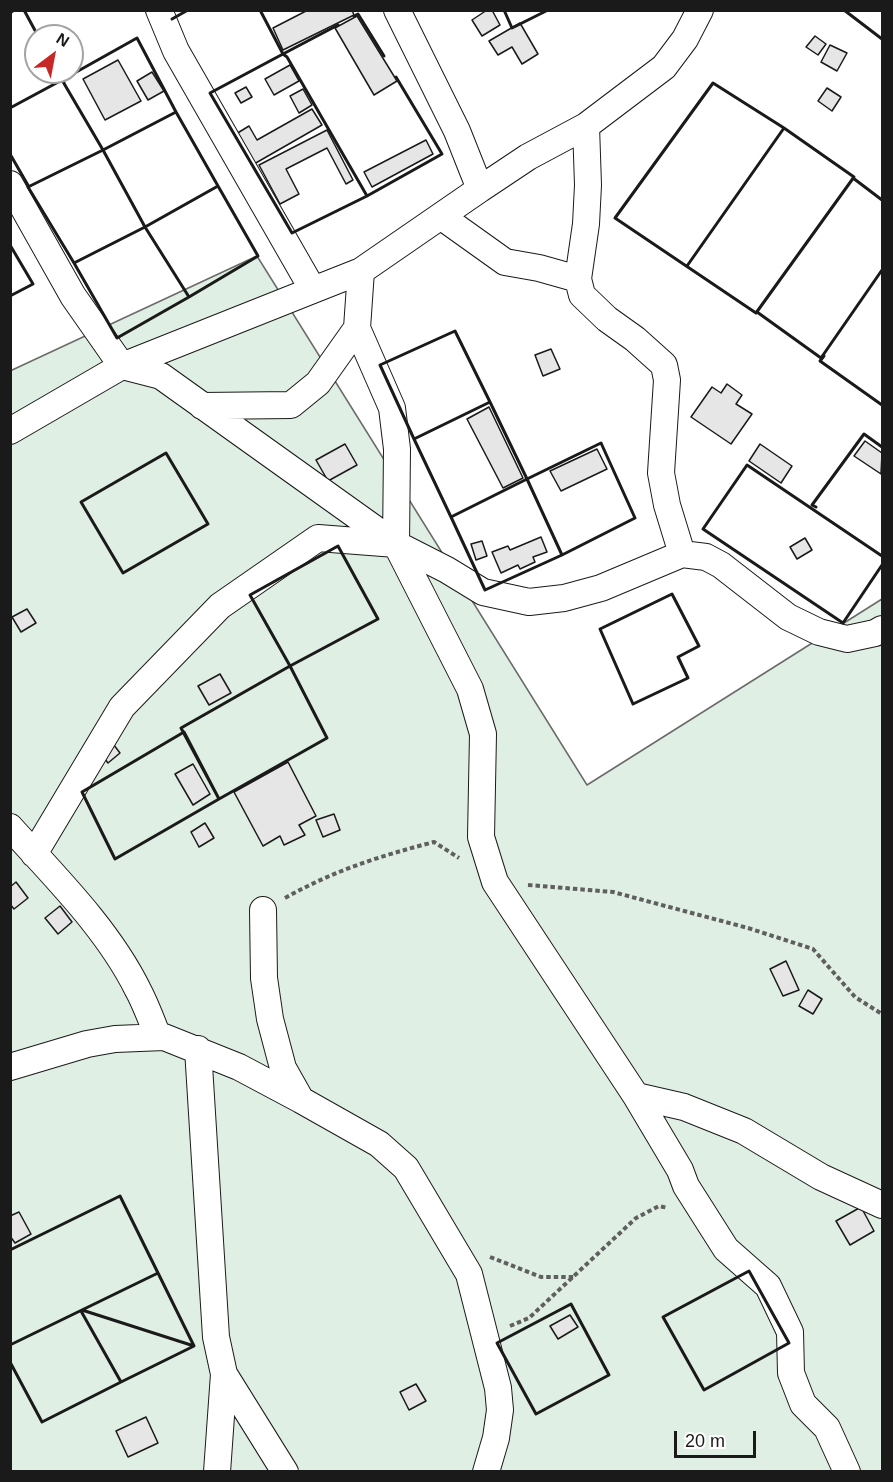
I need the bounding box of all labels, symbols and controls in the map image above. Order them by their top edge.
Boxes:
north arrow [24,24,84,84]
text: N [53,30,72,50]
scale bar [677,1419,760,1457]
text: 20 m [685,1431,725,1451]

